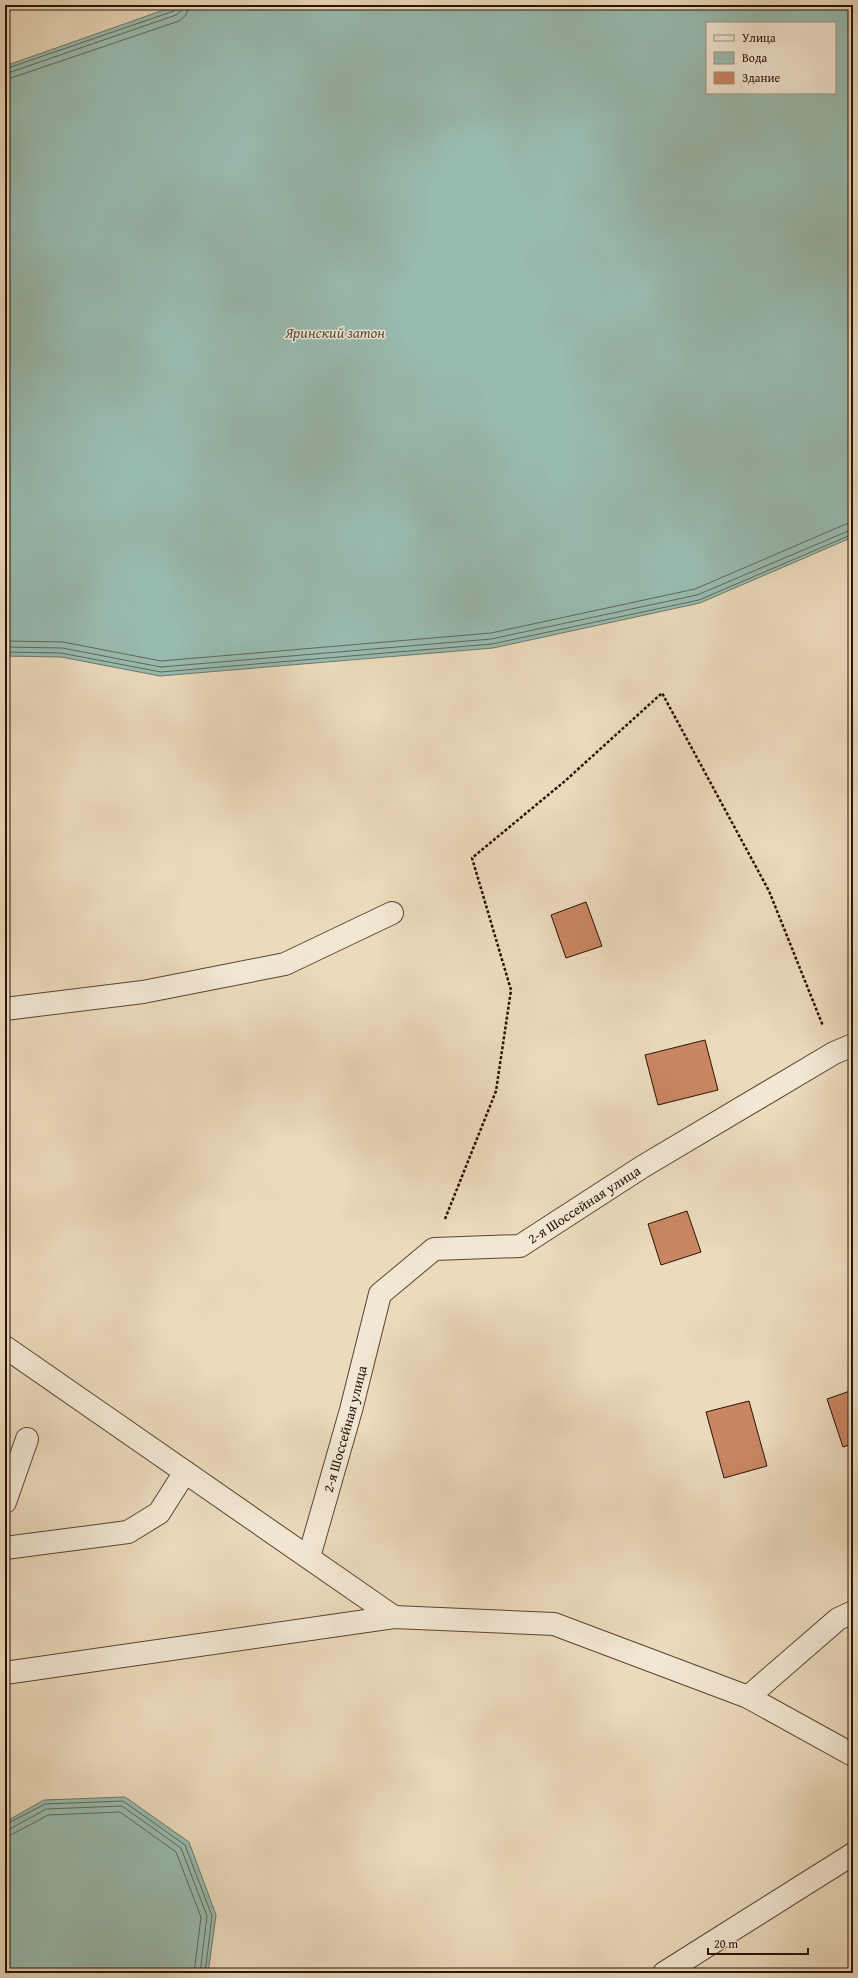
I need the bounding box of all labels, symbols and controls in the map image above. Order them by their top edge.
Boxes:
legend [706,22,836,94]
text: Улица [742,29,776,46]
text: Вода [742,49,767,66]
text: Здание [742,69,781,86]
water label: Яринский затон [284,322,385,343]
street label: 2-я Шоссейная улица [524,1160,645,1249]
street label: 2-я Шоссейная улица [318,1363,372,1495]
scale bar [708,1930,808,1956]
text: 20 m [714,1935,738,1952]

